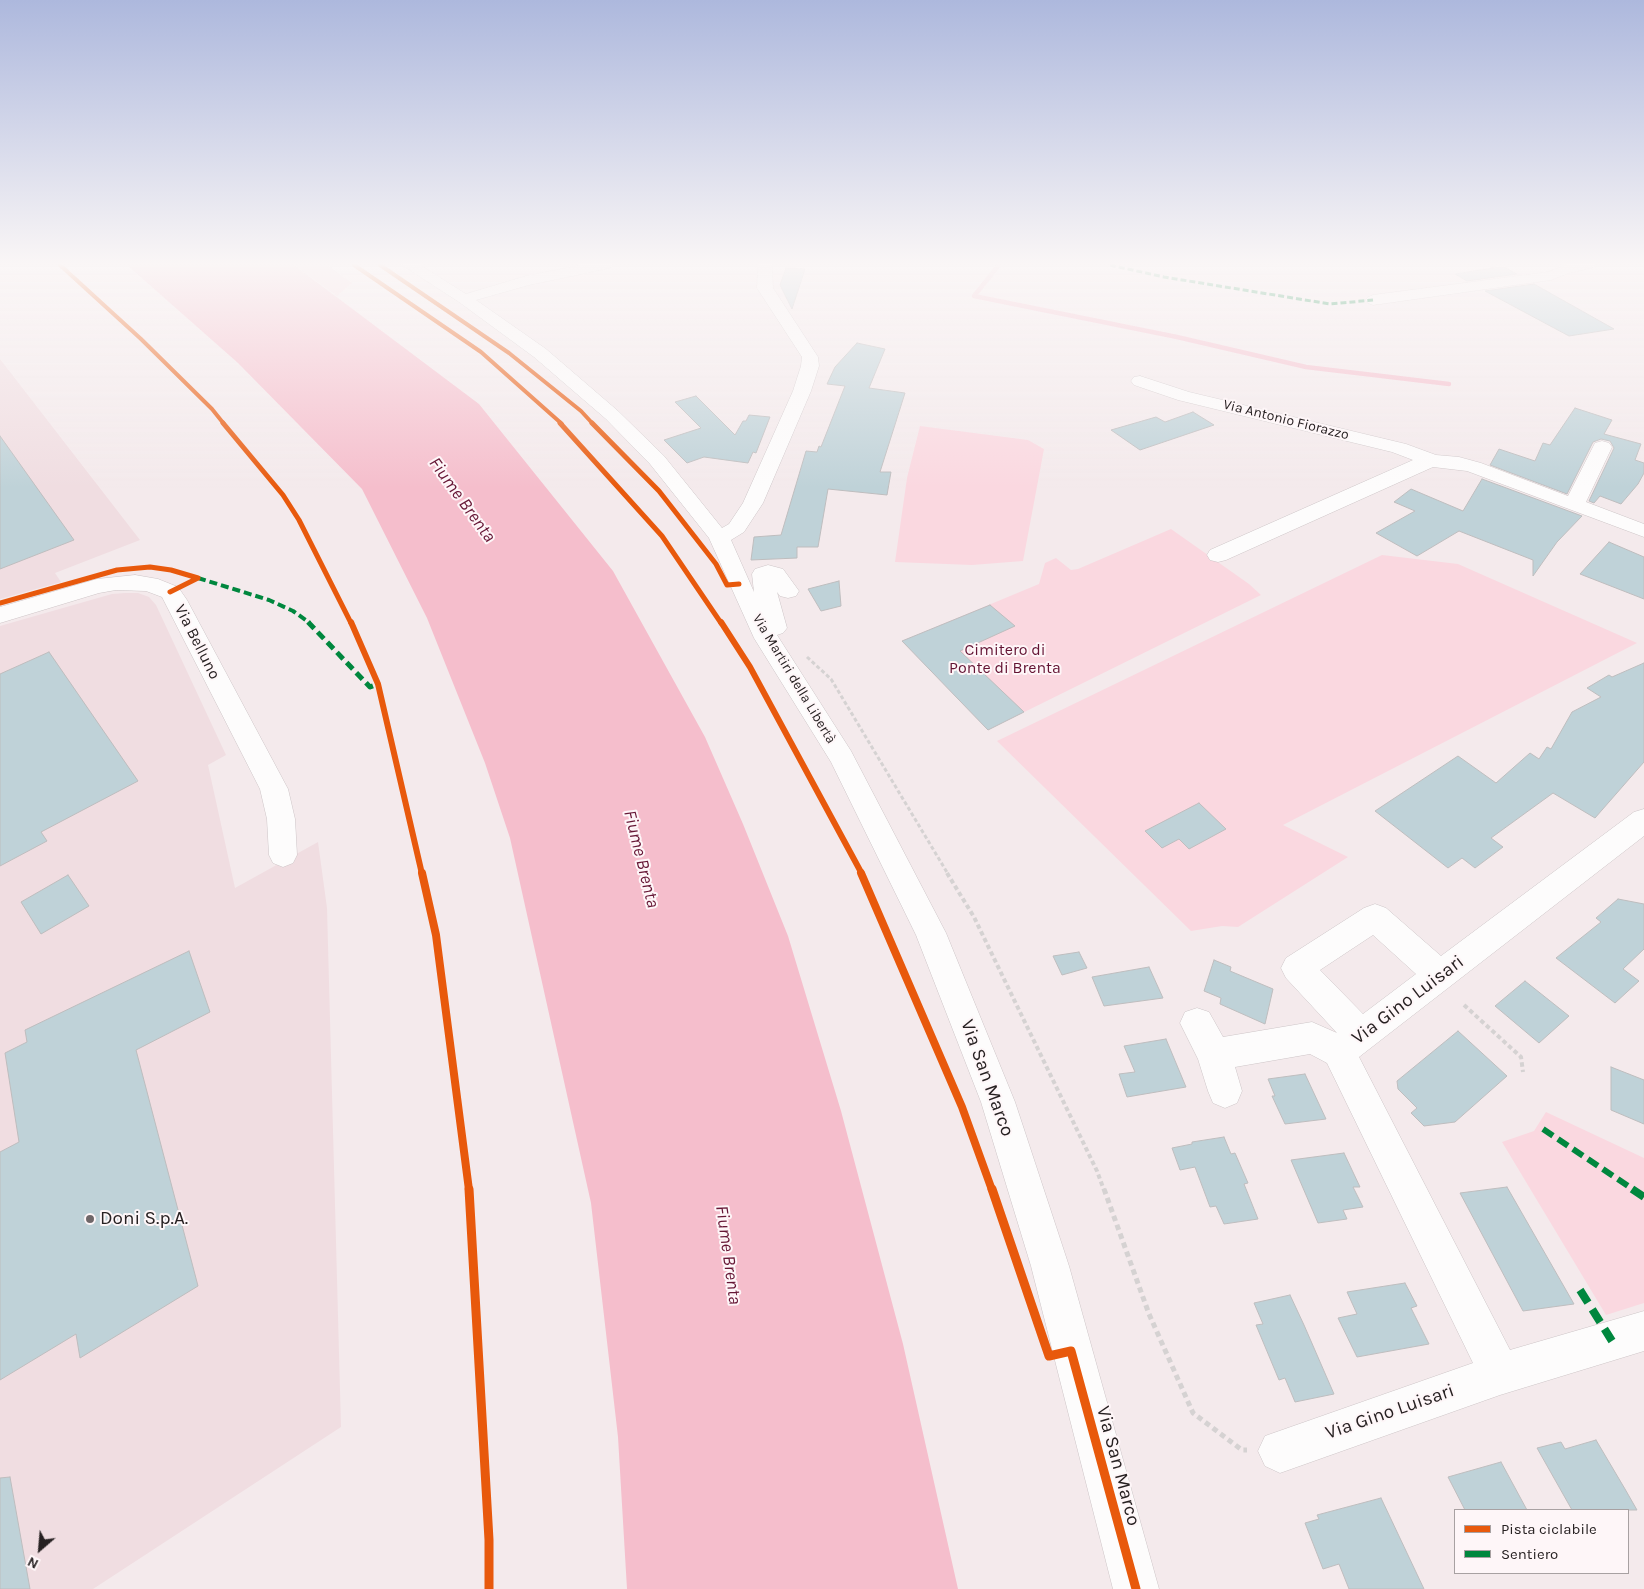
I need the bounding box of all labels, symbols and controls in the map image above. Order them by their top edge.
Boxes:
street label: Via Antonio Fiorazzo [1221,396,1351,444]
water label: Fiume Brenta [424,453,500,547]
street label: Via Belluno [170,601,224,683]
street label: Via Martiri della Libertà [749,611,839,747]
park label: Cimitero di Ponte di Brenta [949,640,1061,678]
water label: Fiume Brenta [618,808,664,910]
street label: Via Gino Luisari [1347,950,1469,1050]
street label: Via San Marco [955,1016,1019,1140]
water label: Fiume Brenta [710,1204,746,1306]
place label: Doni S.p.A. [100,1208,188,1230]
marker: Doni S.p.A. [84,1213,96,1225]
street label: Via Gino Luisari [1323,1379,1457,1445]
street label: Via San Marco [1091,1404,1145,1528]
legend [1454,1509,1629,1574]
text: Pista ciclabile [1501,1520,1597,1538]
north arrow [15,1524,65,1574]
text: Sentiero [1501,1545,1558,1563]
text: N [25,1553,41,1573]

